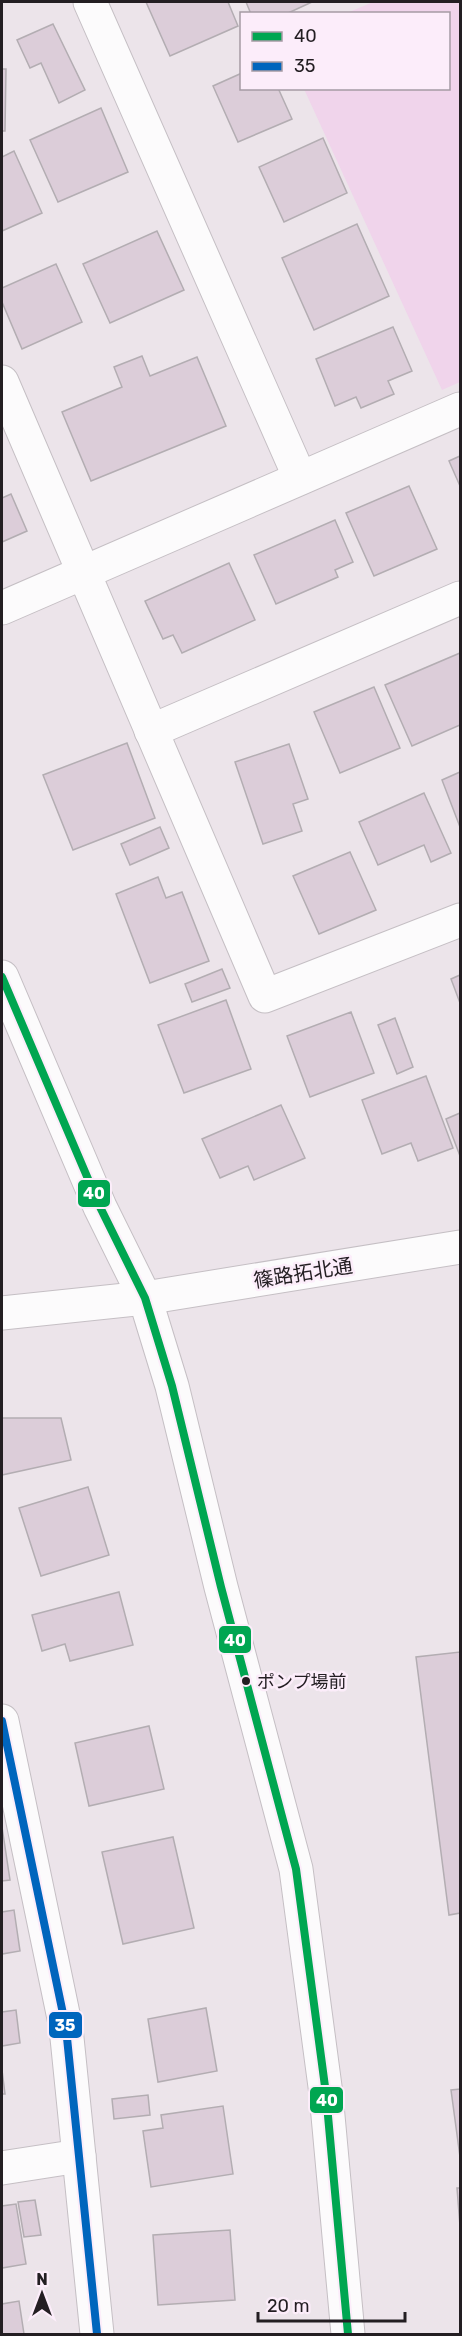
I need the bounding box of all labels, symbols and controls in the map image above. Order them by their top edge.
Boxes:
legend [240,12,450,90]
text: 40 [294,25,317,47]
text: 35 [294,55,316,77]
line badge: 40 [77,1179,111,1208]
text: 40 [83,1184,105,1203]
street label: 篠路拓北通 [252,1253,354,1293]
line badge: 40 [218,1625,252,1654]
text: 40 [224,1631,246,1650]
place label: ポンプ場前 [257,1671,346,1693]
marker: ポンプ場前 [240,1675,252,1687]
line badge: 35 [48,2011,83,2039]
text: 35 [55,2016,75,2035]
line badge: 40 [309,2086,344,2114]
text: 40 [316,2091,338,2110]
north arrow [12,2264,72,2324]
text: N [36,2270,48,2289]
scale bar [258,2285,405,2323]
text: 20 m [267,2295,309,2317]

